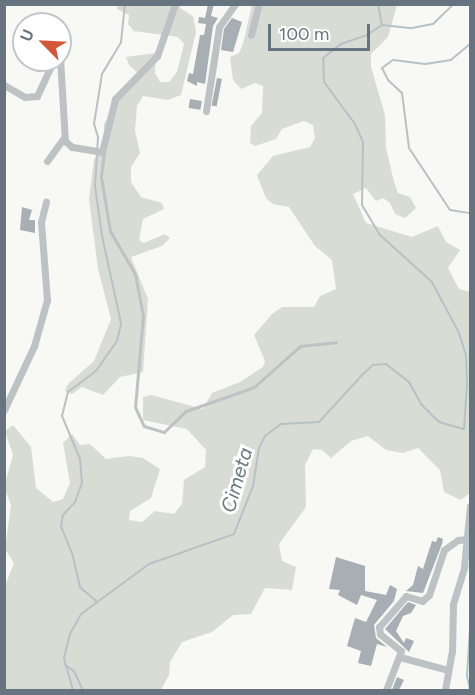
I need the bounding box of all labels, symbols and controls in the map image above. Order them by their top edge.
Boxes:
north arrow [12,12,72,72]
scale bar [271,12,373,50]
text: 100 m [279,23,329,45]
text: U [16,26,38,44]
water label: Cimeta [216,445,258,515]

